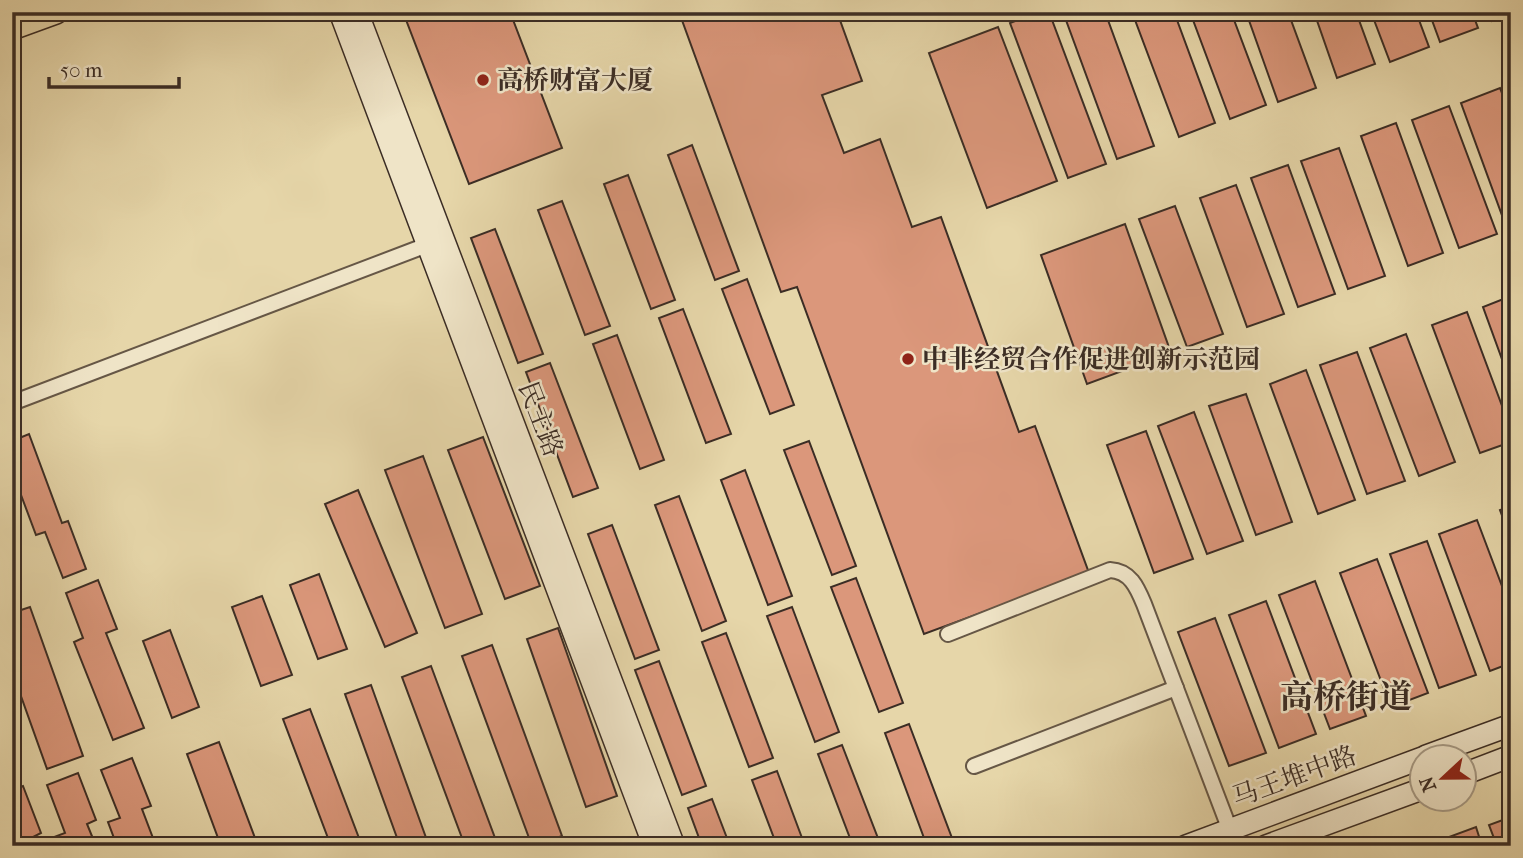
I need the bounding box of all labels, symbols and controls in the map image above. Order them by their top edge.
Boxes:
scale bar [49,46,178,90]
text: 50 m [60,58,103,82]
place label: 高桥财富大厦 [497,65,653,96]
marker: 高桥财富大厦 [475,72,491,88]
place label: 中非经贸合作促进创新示范园 [922,344,1260,375]
marker: 中非经贸合作促进创新示范园 [900,351,916,367]
street label: 民主路 [512,377,569,461]
district label: 高桥街道 [1280,678,1412,717]
street label: 马王堆中路 [1228,740,1361,813]
north arrow [1408,742,1478,812]
text: N [1415,773,1441,795]

